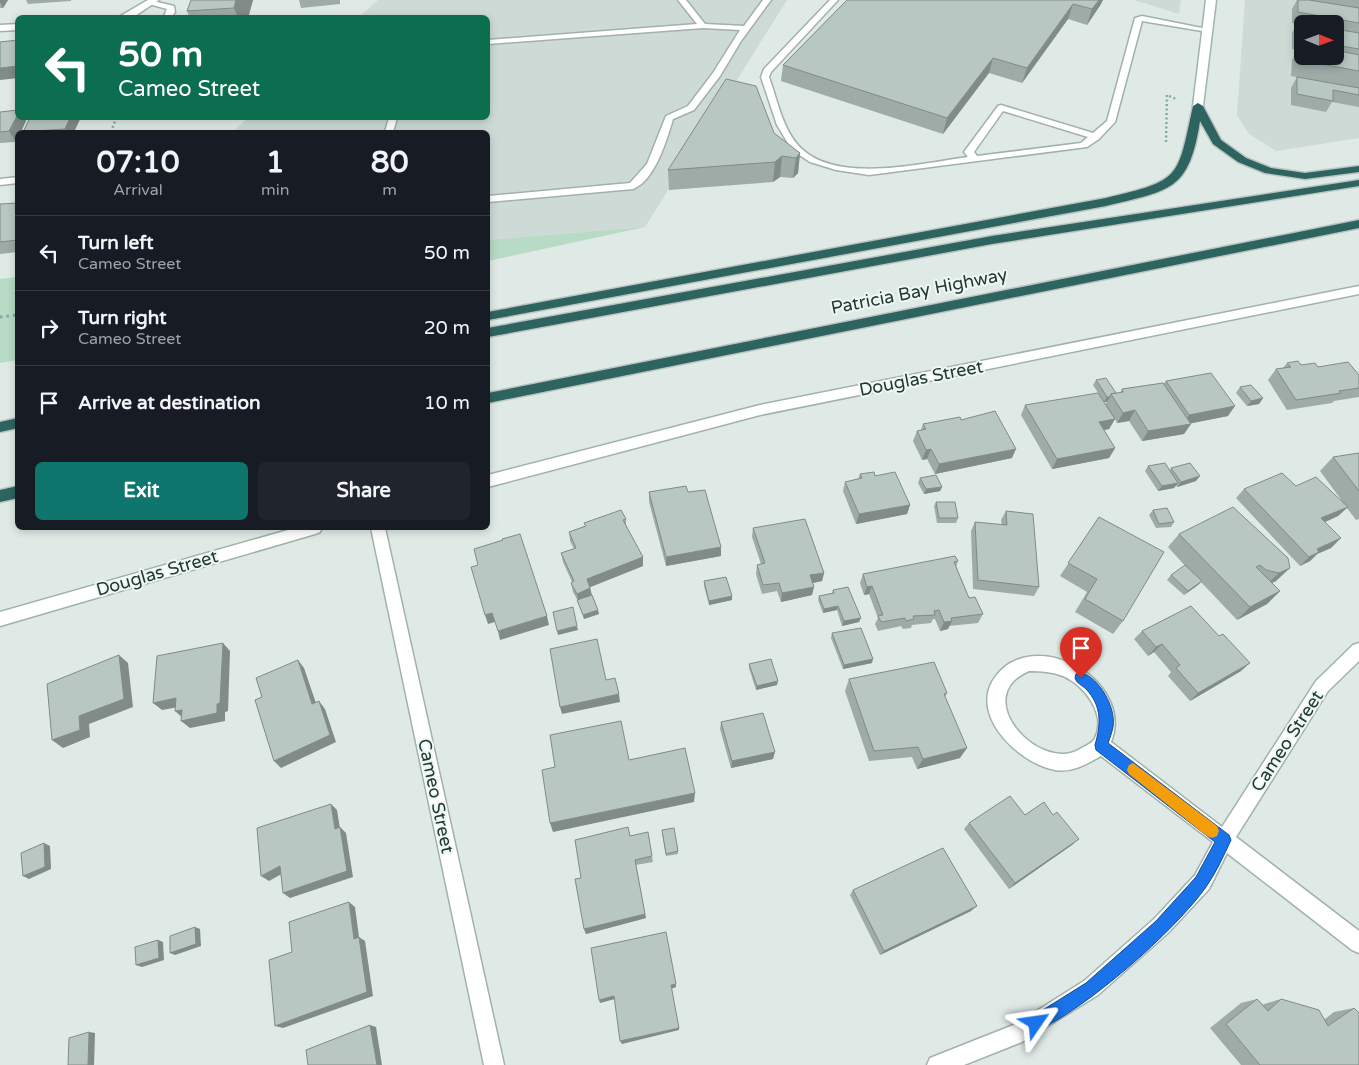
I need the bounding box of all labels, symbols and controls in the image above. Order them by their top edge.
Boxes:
north arrow [1294,15,1344,65]
map controls [1294,15,1344,65]
text: 50 m [118,34,203,76]
icon: left [35,35,100,100]
text: Cameo Street [118,76,260,102]
text: 07:10 [96,144,180,181]
text: 1 [266,144,285,181]
text: 80 [371,144,409,181]
text: Arrival [113,180,163,200]
text: min [261,180,289,200]
text: m [382,180,397,200]
text: Turn left [78,232,154,254]
icon: left [35,239,63,267]
text: 50 m [424,242,470,264]
text: Cameo Street [78,254,181,274]
street label: Patricia Bay Highway [829,263,1009,319]
text: Turn right [78,307,166,329]
icon: right [35,314,63,342]
text: 20 m [424,317,470,339]
text: Cameo Street [78,329,181,349]
street label: Douglas Street [857,355,985,401]
icon: arrive [35,389,63,417]
text: Arrive at destination [78,392,261,414]
text: 10 m [424,392,470,414]
button: Exit [35,462,248,520]
button: Share [258,462,470,520]
street label: Douglas Street [93,545,221,601]
pin [1060,627,1102,678]
icon: arrive [1067,634,1095,662]
street label: Cameo Street [1246,686,1328,796]
street label: Cameo Street [413,737,459,855]
position arrow [1009,996,1061,1048]

